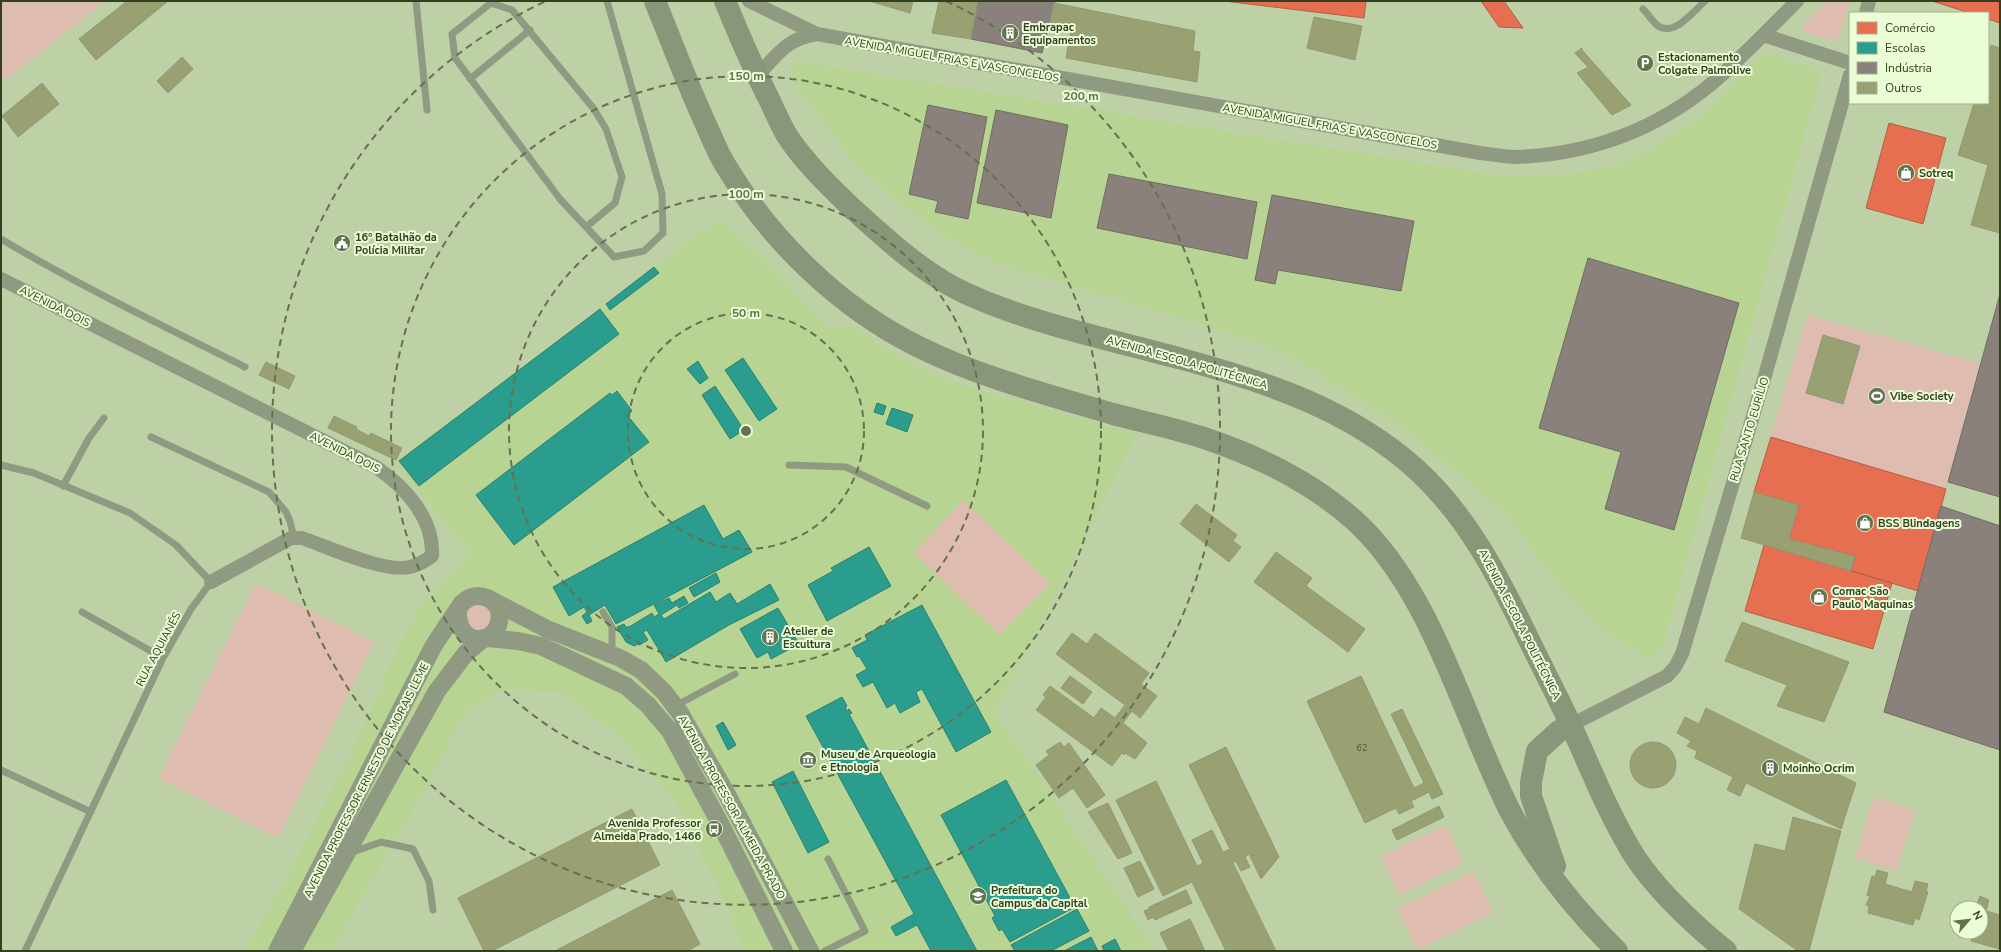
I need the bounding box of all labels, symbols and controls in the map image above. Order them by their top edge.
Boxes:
legend [1849,12,1989,104]
place label: Embrapac Equipamentos [1023,20,1096,48]
text: Comércio [1885,20,1936,36]
building icon: Embrapac Equipamentos [1000,23,1020,43]
street label: AVENIDA MIGUEL FRIAS E VASCONCELOS [843,33,1061,86]
text: Escolas [1885,40,1926,56]
place label: Estacionamento Colgate Palmolive [1658,50,1751,78]
parking icon: Estacionamento Colgate Palmolive [1635,53,1655,73]
text: Indústria [1885,60,1932,76]
text: 150 m [728,68,764,84]
text: Outros [1885,80,1922,96]
text: 200 m [1063,88,1099,104]
street label: AVENIDA MIGUEL FRIAS E VASCONCELOS [1221,100,1439,153]
shop icon: Sotreq [1896,163,1916,183]
place label: Sotreq [1919,166,1953,181]
text: 100 m [728,186,764,202]
place label: 16º Batalhão da Polícia Militar [355,230,437,258]
public building icon: 16º Batalhão da Polícia Militar [332,233,352,253]
street label: AVENIDA DOIS [17,282,93,331]
text: 50 m [732,305,760,321]
street label: AVENIDA ESCOLA POLITÉCNICA [1104,331,1270,393]
street label: RUA SANTO EURÍLIO [1726,375,1772,483]
sports icon: Vibe Society [1867,386,1887,406]
place label: Vibe Society [1889,389,1954,404]
centre of rings [739,424,753,438]
street label: AVENIDA DOIS [307,428,383,477]
shop icon: BSS Blindagens [1855,513,1875,533]
place label: BSS Blindagens [1878,516,1960,531]
street label: AVENIDA ESCOLA POLITÉCNICA [1475,546,1565,702]
place label: Comac São Paulo Maquinas [1832,584,1913,612]
shop icon: Comac São Paulo Maquinas [1809,587,1829,607]
street label: RUA AQUIANÉS [132,609,185,689]
place label: Atelier de Escultura [783,624,833,652]
building icon: Atelier de Escultura [760,627,780,647]
street label: AVENIDA PROFESSOR ERNESTO DE MORAIS LEME [300,660,433,900]
street label: AVENIDA PROFESSOR ALMEIDA PRADO [674,712,789,902]
house number: 62 [1357,742,1367,754]
place label: Museu de Arqueologia e Etnologia [821,747,936,775]
museum icon: Museu de Arqueologia e Etnologia [798,750,818,770]
building icon: Moinho Ocrim [1760,758,1780,778]
place label: Moinho Ocrim [1783,761,1854,776]
place label: Avenida Professor Almeida Prado, 1466 [593,816,702,844]
bus stop icon: Avenida Professor Almeida Prado, 1466 [704,819,724,839]
place label: Prefeitura do Campus da Capital [991,883,1088,911]
school or university icon: Prefeitura do Campus da Capital [968,886,988,906]
north arrow [1949,900,1989,940]
text: N [1969,908,1986,923]

